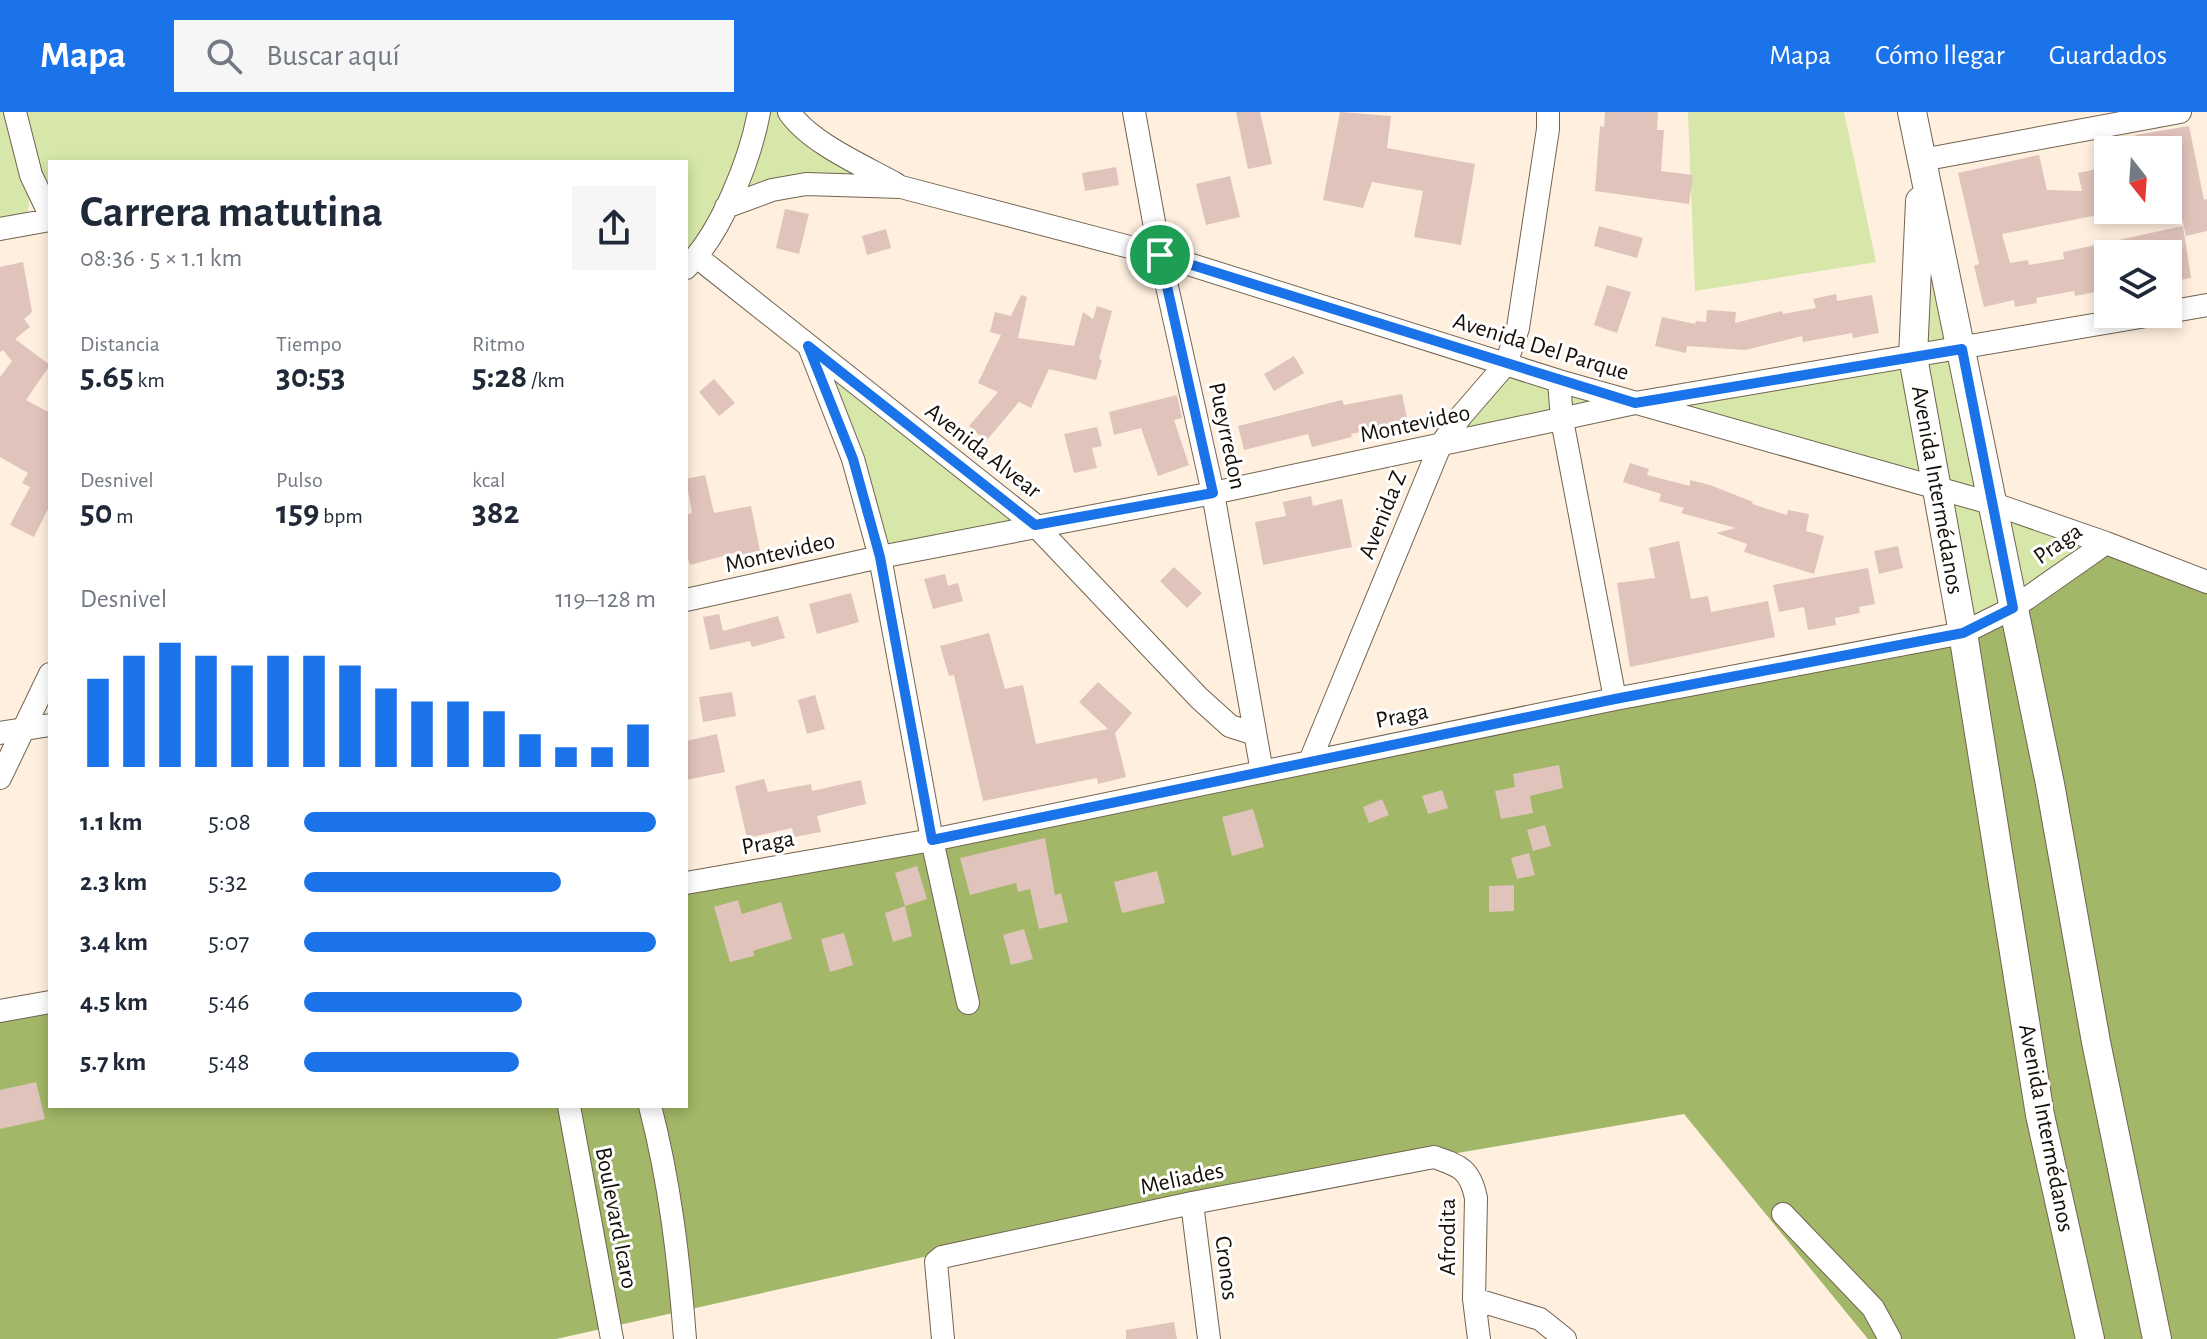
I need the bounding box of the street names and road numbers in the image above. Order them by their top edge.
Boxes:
street label: Avenida Del Parque [1450,309,1632,385]
street label: Pueyrredon [1204,380,1250,492]
street label: Avenida Intermédanos [1907,384,1967,596]
street label: Avenida Alvear [921,399,1045,503]
street label: Montevideo [1358,401,1472,447]
street label: Avenida Z [1355,468,1411,562]
street label: Praga [2029,519,2087,569]
street label: Montevideo [723,529,837,577]
street label: Praga [1374,699,1430,733]
street label: Praga [740,827,796,859]
street label: Avenida Intermédanos [2014,1022,2078,1234]
street label: Boulevard Icaro [591,1145,641,1291]
street label: Meliades [1138,1158,1226,1200]
street label: Afrodita [1436,1198,1460,1276]
street label: Cronos [1210,1235,1242,1301]

